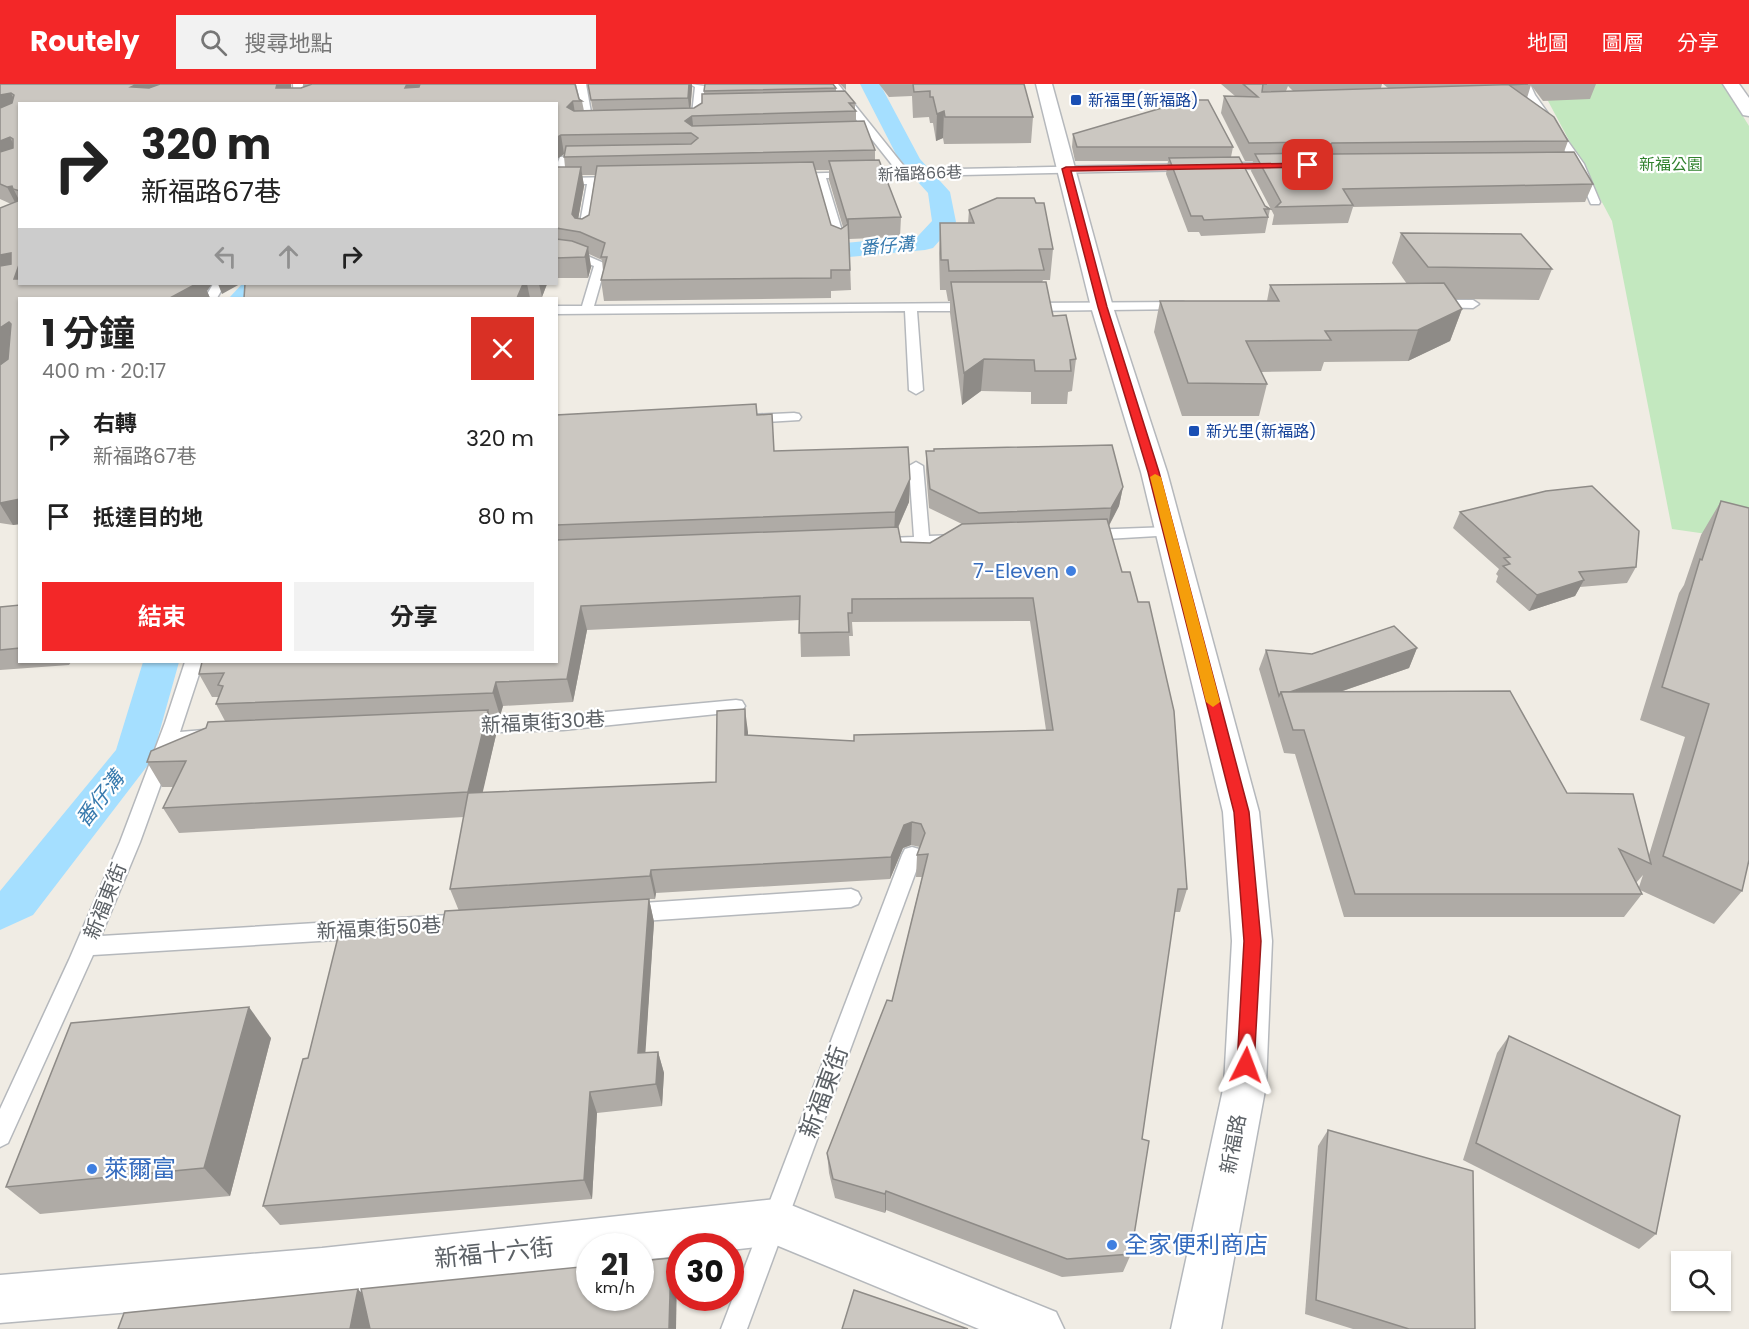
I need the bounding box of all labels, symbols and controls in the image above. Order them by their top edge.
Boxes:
search box [176,15,596,69]
text: Routely [30,22,140,61]
icon: search [197,26,230,59]
text: 搜尋地點 [245,28,333,59]
text: 地圖 [1527,28,1569,57]
text: 圖層 [1602,28,1644,57]
text: 分享 [1677,28,1719,57]
place label: 新福里(新福路) [1088,89,1199,112]
marker: 新福里(新福路) [1069,93,1083,107]
text: 320 m [141,115,271,174]
icon: right [42,126,120,204]
pin [1282,139,1333,190]
icon: arrive [1291,148,1324,181]
park label: 新福公園 [1639,153,1703,176]
street label: 新福路66巷 [877,161,963,186]
text: 新福路67巷 [141,173,281,210]
water label: 番仔溝 [859,230,918,260]
icon: left [209,240,242,273]
icon: ahead [272,240,305,273]
icon: right [335,240,368,273]
text: 1 分鐘 [42,308,135,359]
button: close [471,317,534,380]
text: 400 m · 20:17 [42,357,166,385]
text: 右轉 [93,408,137,439]
place label: 新光里(新福路) [1206,420,1317,443]
icon: right [42,422,75,455]
text: 320 m [466,423,534,454]
marker: 新光里(新福路) [1187,424,1201,438]
text: 新福路67巷 [93,442,197,470]
icon: arrive [42,500,75,533]
text: 80 m [478,501,534,532]
text: 抵達目的地 [93,502,203,533]
place label: 7-Eleven [973,557,1059,585]
marker: 7-Eleven [1064,564,1078,578]
button: 結束 [42,582,282,651]
button: 分享 [294,582,534,651]
street label: 新福東街30巷 [480,705,606,739]
water label: 番仔溝 [69,763,132,832]
street label: 新福東街 [77,859,133,943]
street label: 新福東街50巷 [316,911,442,945]
position arrow [1214,1033,1278,1097]
street label: 新福東街 [792,1041,855,1143]
street label: 新福路 [1214,1112,1252,1176]
place label: 萊爾富 [104,1152,176,1185]
marker: 萊爾富 [85,1162,99,1176]
place label: 全家便利商店 [1124,1228,1268,1261]
street label: 新福十六街 [433,1230,555,1275]
speed limit sign: 30 [666,1233,744,1311]
marker: 全家便利商店 [1105,1238,1119,1252]
text: 21 [601,1243,629,1286]
map controls [1671,1251,1731,1311]
button: search [1671,1251,1731,1311]
text: km/h [595,1277,635,1298]

